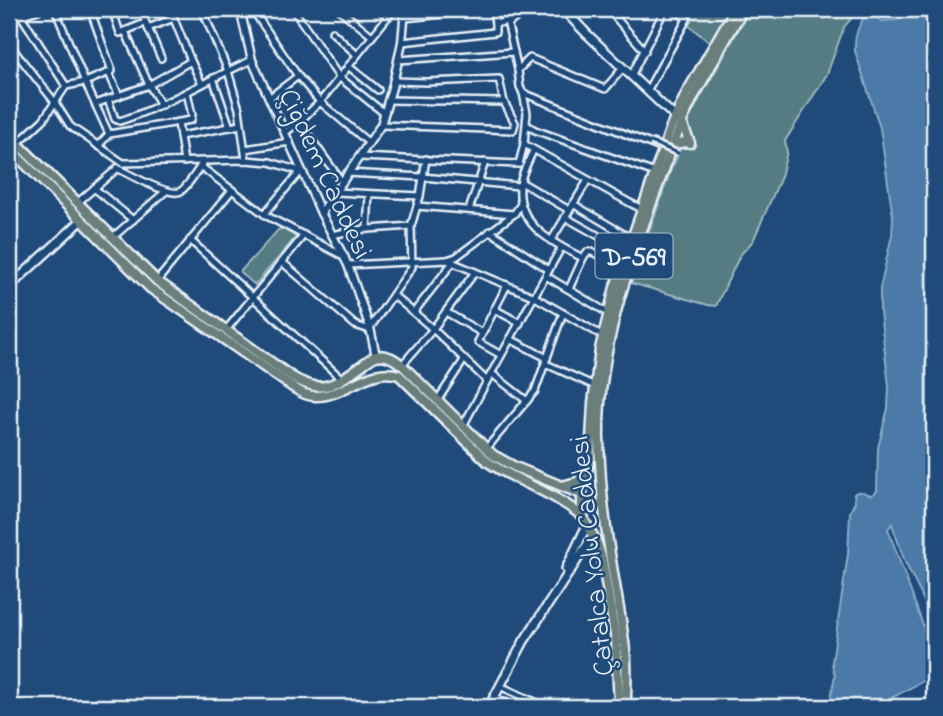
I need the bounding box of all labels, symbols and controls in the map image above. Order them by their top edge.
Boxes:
street label: Çiğdem Caddesi [266,83,381,266]
road number: D-569 [596,233,672,278]
street label: Çatalca Yolu Caddesi [560,433,626,678]

